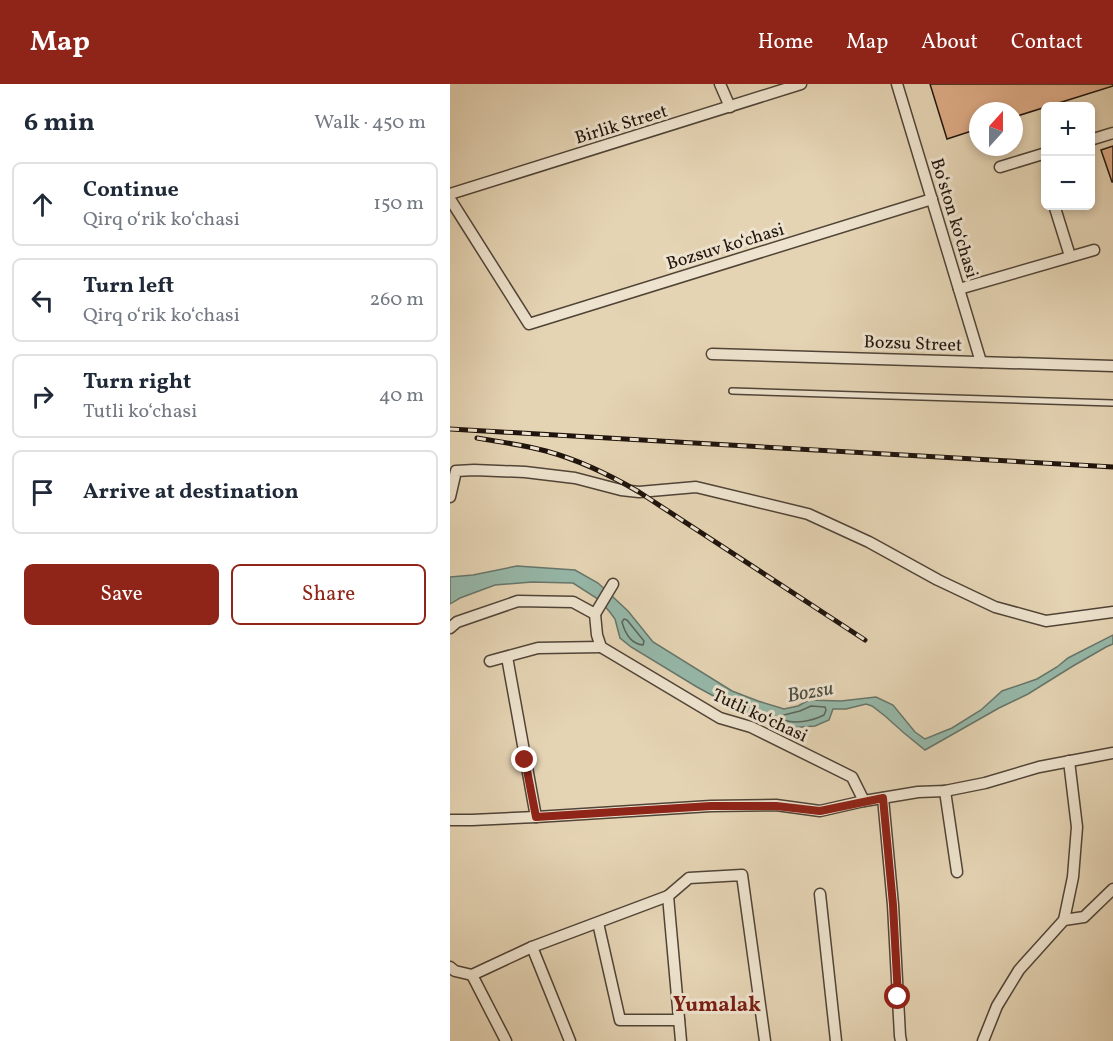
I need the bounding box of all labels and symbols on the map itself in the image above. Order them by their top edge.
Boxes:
street label: Birlik Street [572,100,671,151]
north arrow [969,102,1023,156]
street label: Bo‘ston ko‘chasi [923,155,984,282]
street label: Bozsuv ko‘chasi [663,218,787,277]
street label: Bozsu Street [863,330,963,359]
water label: Bozsu [785,675,836,711]
street label: Tutli ko‘chasi [708,683,811,749]
route end [511,746,537,772]
route start [884,983,910,1009]
district label: Yumalak [673,991,761,1020]

